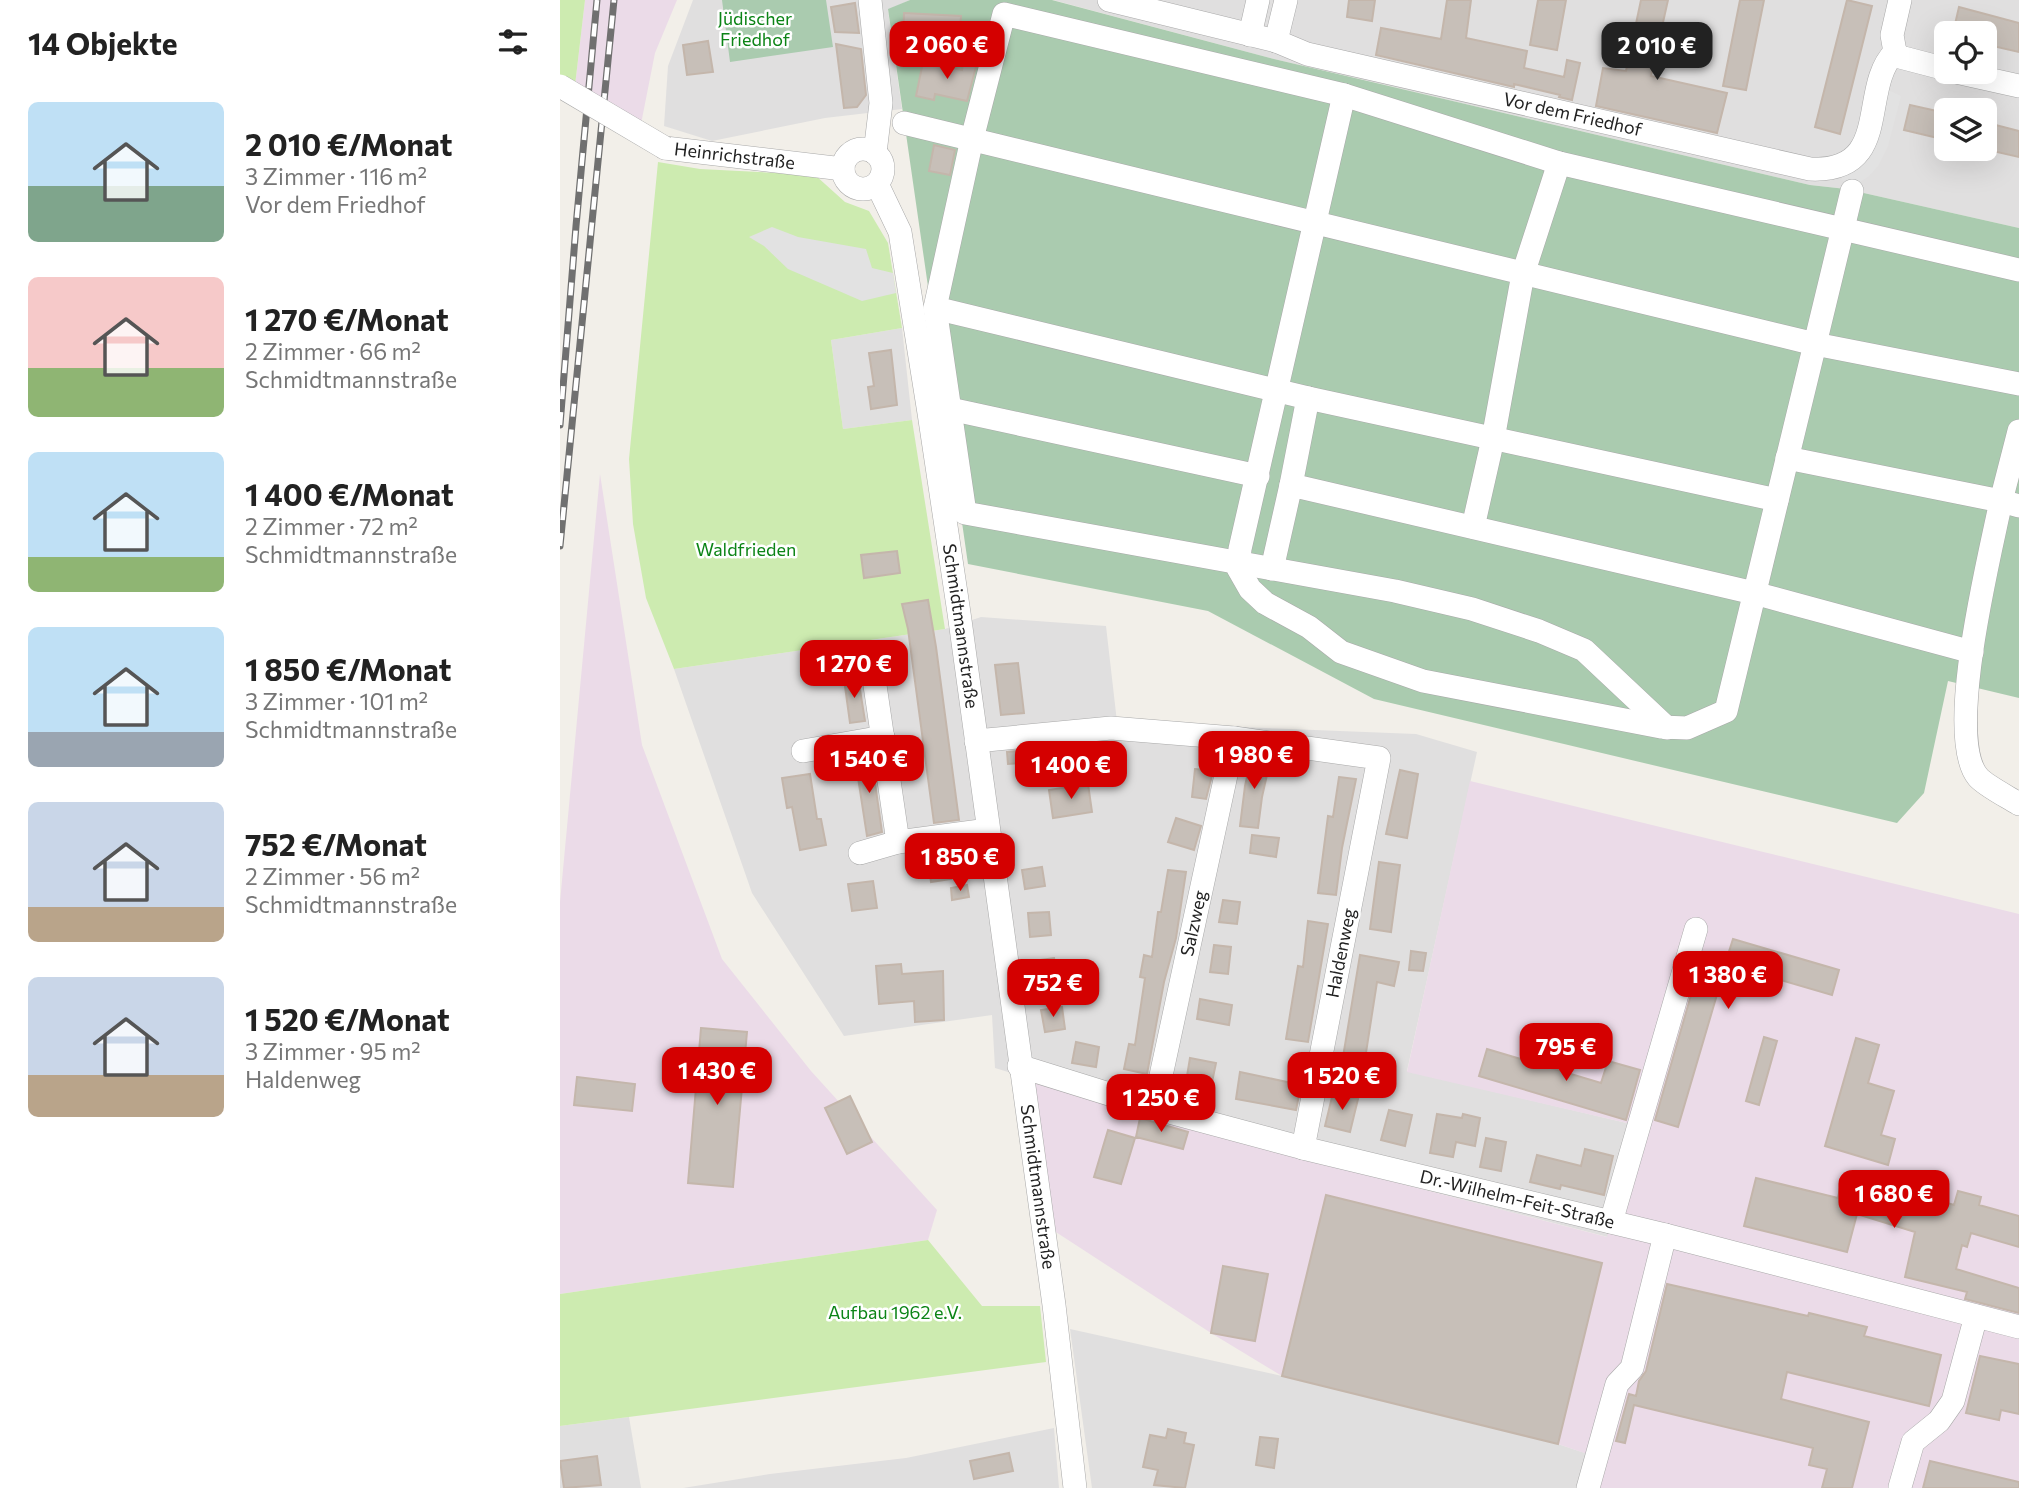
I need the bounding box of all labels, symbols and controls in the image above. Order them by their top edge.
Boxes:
park label: Jüdischer Friedhof [718,7,792,50]
map controls [1934,21,1997,161]
button: locate [1934,21,1997,84]
pin: 2 060 € [882,22,1012,81]
pin: 2 010 € [1592,22,1722,82]
icon: filters [494,23,532,61]
text: 14 Objekte [28,24,178,61]
text: 2 060 € [906,30,988,58]
text: 2 010 € [1617,31,1697,59]
street label: Vor dem Friedhof [1501,87,1645,140]
button: layers [1934,98,1997,161]
text: 2 010 €/Monat [245,125,452,162]
icon: home [84,130,168,214]
street label: Heinrichstraße [673,137,796,173]
text: 3 Zimmer · 116 m² [245,162,427,190]
text: Vor dem Friedhof [245,190,426,218]
text: 1 270 €/Monat [245,300,449,337]
icon: home [84,305,168,389]
text: 2 Zimmer · 66 m² [245,337,421,365]
text: Schmidtmannstraße [245,365,457,393]
text: 1 400 €/Monat [245,475,454,512]
icon: home [84,480,168,564]
text: 2 Zimmer · 72 m² [245,512,418,540]
park label: Waldfrieden [696,538,796,560]
text: Schmidtmannstraße [245,540,457,568]
street label: Schmidtmannstraße [939,542,984,710]
pin: 1 270 € [789,640,919,700]
text: 1 270 € [816,649,892,677]
text: 1 850 €/Monat [245,650,451,687]
icon: home [84,655,168,739]
text: 3 Zimmer · 101 m² [245,687,428,715]
text: Schmidtmannstraße [245,715,457,743]
pin: 1 980 € [1189,732,1319,791]
pin: 1 540 € [804,736,934,795]
text: 1 980 € [1214,740,1294,768]
pin: 1 400 € [1006,742,1136,801]
text: 1 540 € [830,744,908,772]
text: 1 400 € [1031,750,1111,778]
text: 752 €/Monat [245,825,427,862]
icon: home [84,830,168,914]
pin: 1 850 € [895,834,1025,893]
text: 1 850 € [921,842,999,870]
text: 2 Zimmer · 56 m² [245,862,420,890]
street label: Salzweg [1175,888,1211,958]
text: Schmidtmannstraße [245,890,457,918]
street label: Haldenweg [1321,906,1360,999]
pin: 1 380 € [1663,951,1793,1011]
pin: 752 € [1004,960,1102,1019]
text: 1 380 € [1689,960,1767,988]
text: 752 € [1023,968,1083,996]
text: 1 520 €/Monat [245,1000,450,1037]
icon: home [84,1005,168,1089]
pin: 795 € [1517,1024,1615,1083]
text: 795 € [1536,1032,1596,1060]
text: 3 Zimmer · 95 m² [245,1037,420,1065]
pin: 1 430 € [652,1048,782,1107]
pin: 1 520 € [1277,1052,1407,1112]
text: 1 430 € [678,1056,756,1084]
text: 1 520 € [1303,1061,1381,1089]
text: Haldenweg [245,1065,361,1093]
pin: 1 250 € [1096,1074,1226,1134]
text: 1 250 € [1122,1083,1200,1111]
street label: Schmidtmannstraße [1017,1103,1061,1271]
street label: Dr.-Wilhelm-Feit-Straße [1418,1165,1617,1233]
pin: 1 680 € [1829,1170,1959,1230]
text: 1 680 € [1854,1179,1934,1207]
park label: Aufbau 1962 e.V. [828,1301,962,1323]

